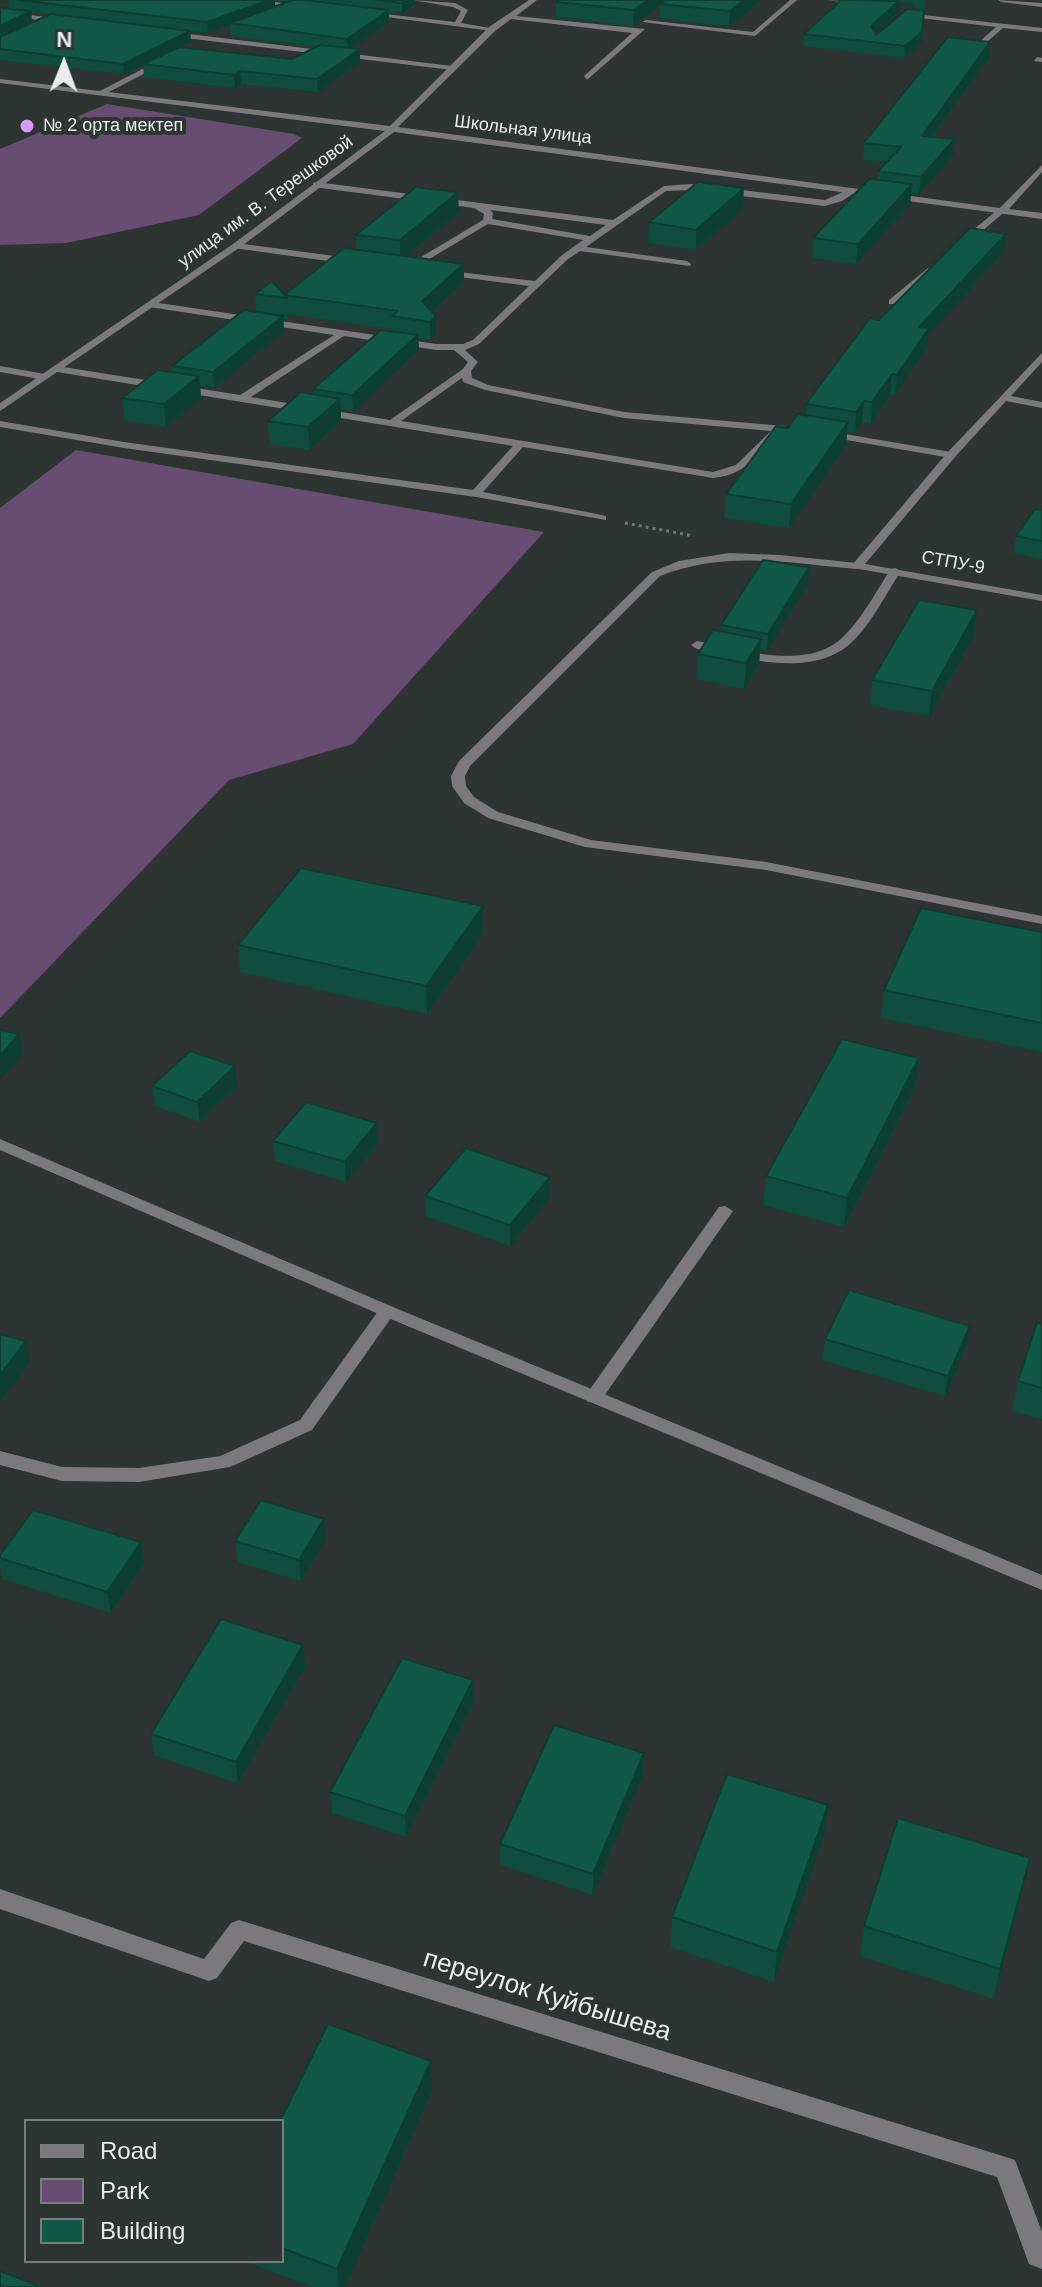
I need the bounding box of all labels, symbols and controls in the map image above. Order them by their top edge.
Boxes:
north arrow [24,24,104,104]
text: N [56,27,73,52]
street label: Школьная улица [453,111,593,149]
place label: № 2 орта мектеп [43,115,183,137]
marker: № 2 орта мектеп [18,117,36,135]
street label: улица им. В. Терешковой [174,131,358,273]
street label: СТПУ-9 [920,547,986,579]
street label: переулок Куйбышева [419,1943,675,2049]
legend [24,2119,284,2263]
text: Road [100,2137,157,2164]
text: Park [100,2177,149,2204]
text: Building [100,2217,185,2244]

